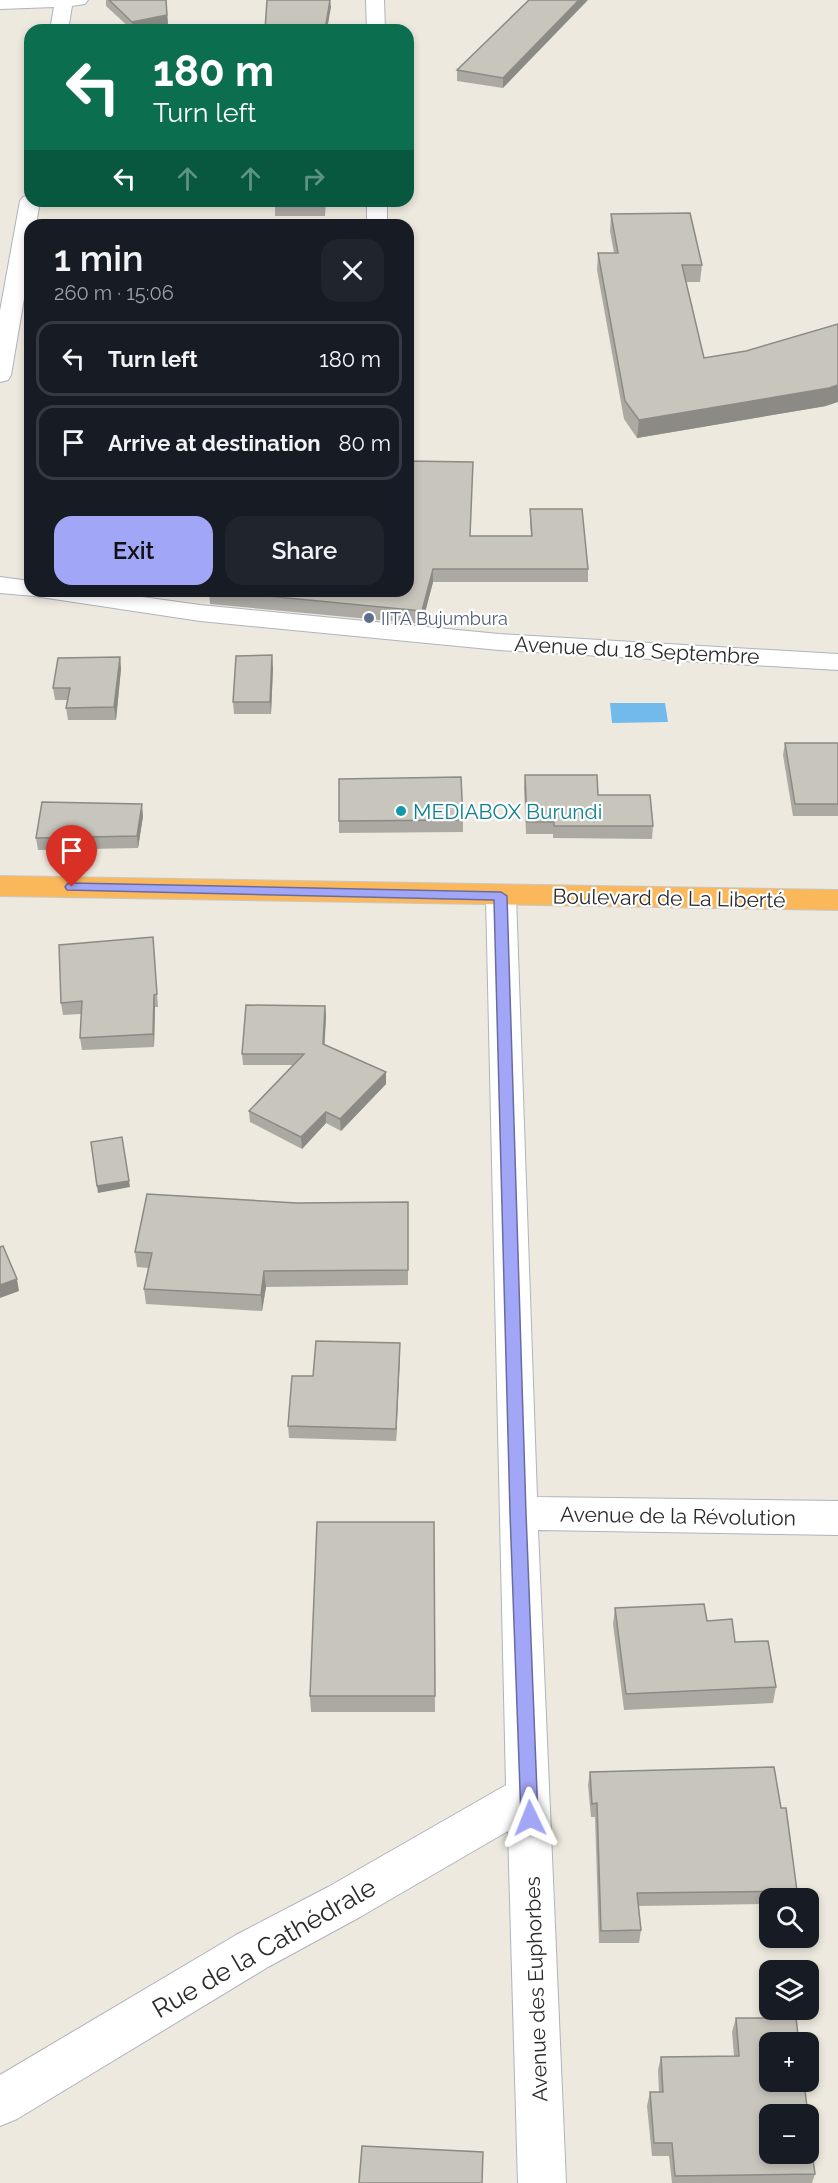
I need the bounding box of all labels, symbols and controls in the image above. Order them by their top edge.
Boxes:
text: 180 m [153,47,274,96]
icon: left [54,48,132,126]
text: Turn left [153,97,256,128]
icon: left [108,162,141,195]
icon: ahead [171,162,204,195]
icon: ahead [234,162,267,195]
icon: right [297,162,330,195]
text: 1 min [54,237,143,279]
button: close [321,239,384,302]
text: 260 m · 15:06 [54,281,174,305]
icon: left [57,342,90,375]
text: Turn left [108,346,198,372]
text: 180 m [319,346,381,372]
icon: arrive [57,426,90,459]
text: Arrive at destination [108,430,321,456]
text: 80 m [339,430,391,456]
button: Exit [54,516,213,585]
button: Share [225,516,384,585]
place label: IITA Bujumbura [381,608,508,629]
marker: IITA Bujumbura [362,611,376,625]
street label: Avenue du 18 Septembre [514,631,760,669]
place label: MEDIABOX Burundi [413,799,602,824]
marker: MEDIABOX Burundi [394,804,408,818]
pin [46,825,97,887]
icon: arrive [55,834,88,867]
street label: Boulevard de La Liberté [552,883,786,913]
street label: Avenue de la Révolution [560,1501,796,1531]
position arrow [498,1786,562,1850]
street label: Rue de la Cathédrale [147,1872,381,2024]
street label: Avenue des Euphorbes [520,1876,552,2102]
map controls [759,1888,819,2164]
button: search [759,1888,819,1948]
button: layers [759,1960,819,2020]
button: + [759,2032,819,2092]
button: − [759,2104,819,2164]

